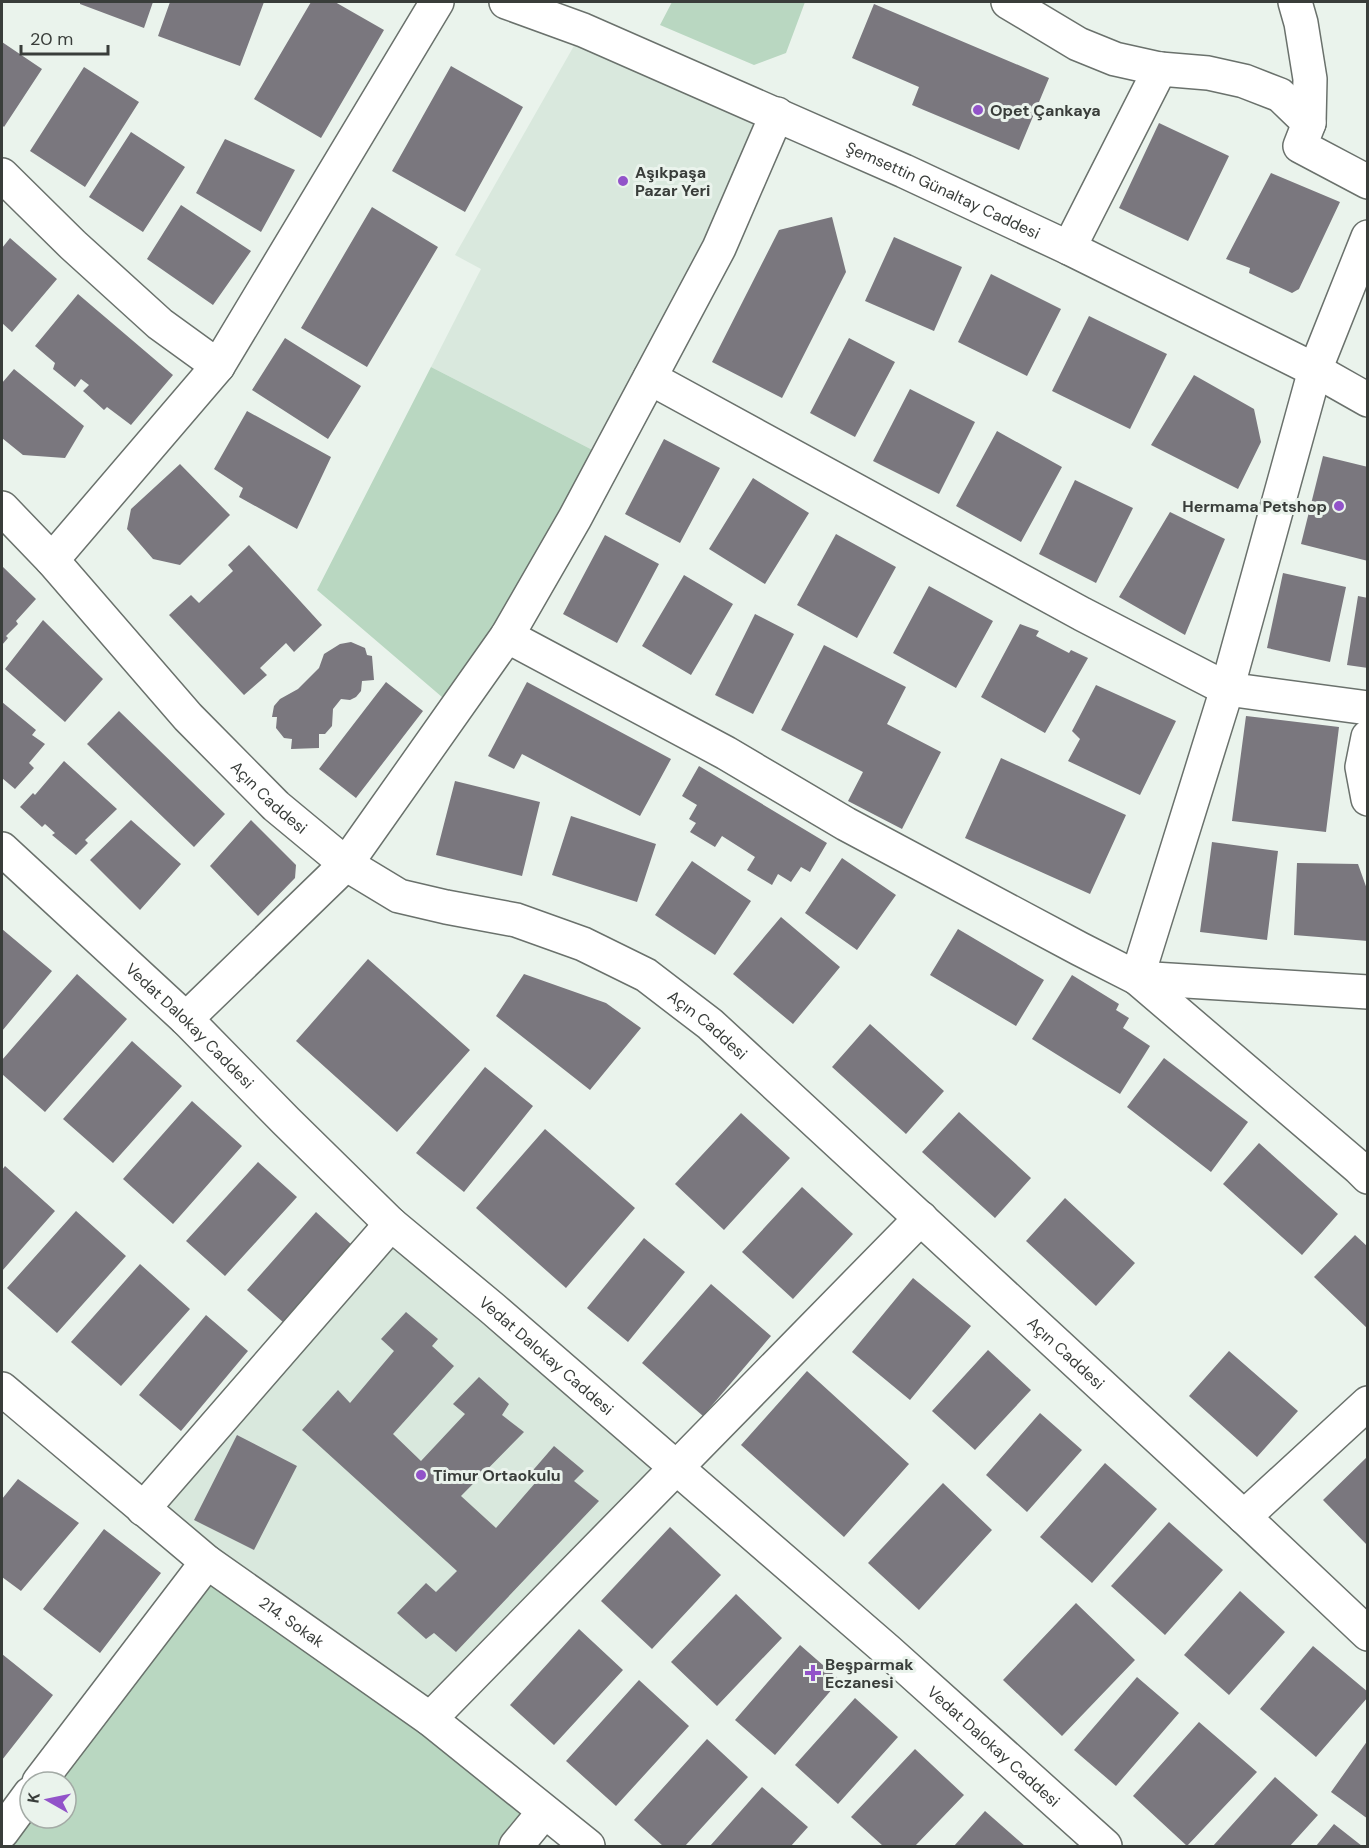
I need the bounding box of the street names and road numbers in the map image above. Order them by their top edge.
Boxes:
street label: Şemsettin Günaltay Caddesi [843,136,1044,244]
street label: Açın Caddesi [226,756,312,838]
street label: Vedat Dalokay Caddesi [121,958,259,1093]
street label: Açın Caddesi [664,985,752,1064]
street label: Vedat Dalokay Caddesi [475,1291,618,1419]
street label: Açın Caddesi [1023,1312,1109,1394]
street label: 214. Sokak [255,1592,329,1652]
street label: Vedat Dalokay Caddesi [923,1681,1065,1811]

